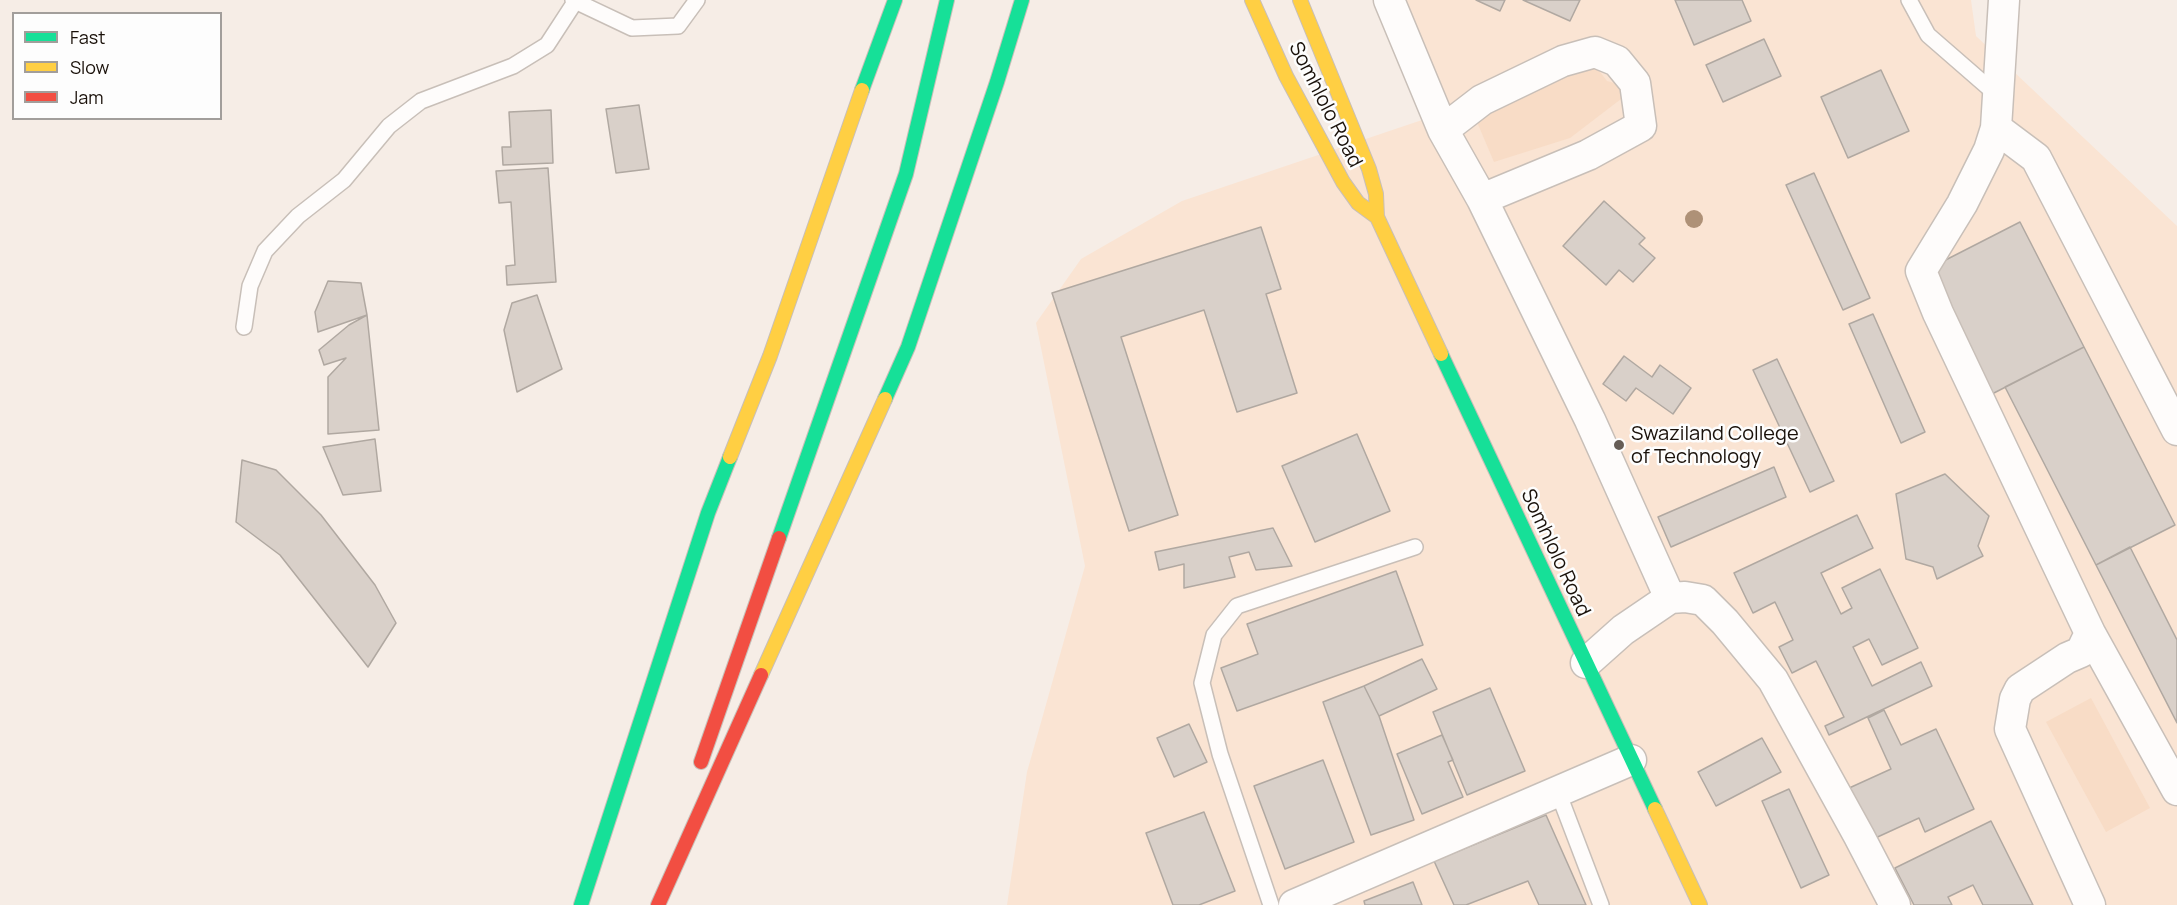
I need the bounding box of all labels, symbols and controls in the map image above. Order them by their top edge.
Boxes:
legend [12,12,222,120]
text: Fast [70,25,105,49]
street label: Somhlolo Road [1283,38,1367,172]
text: Slow [70,55,109,79]
text: Jam [70,85,104,109]
place label: Swaziland College of Technology [1631,422,1799,469]
marker: Swaziland College of Technology [1612,438,1626,452]
street label: Somhlolo Road [1515,486,1595,620]

